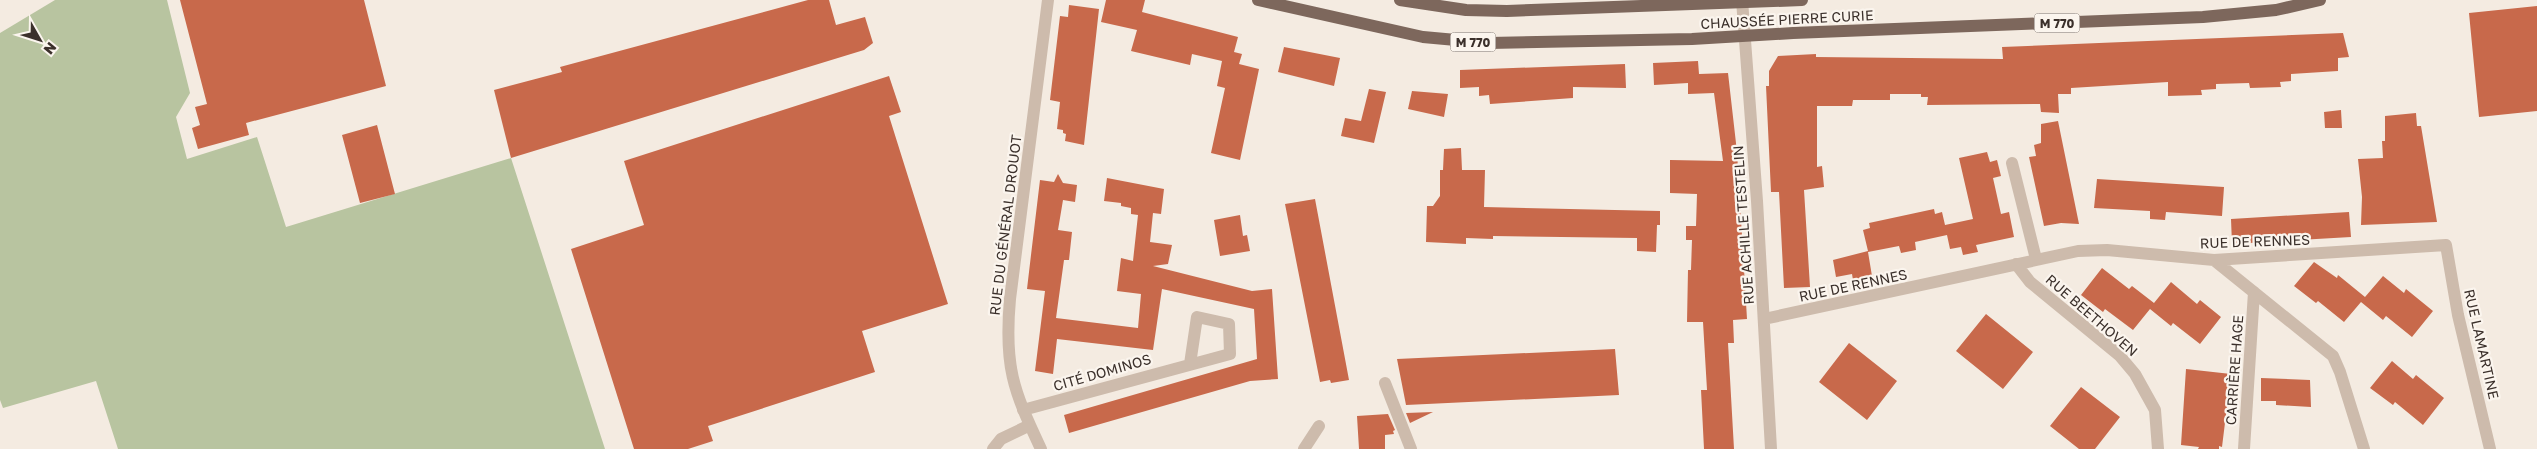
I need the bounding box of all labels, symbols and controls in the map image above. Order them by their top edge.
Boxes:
street label: CHAUSSÉE PIERRE CURIE [1700,6,1874,32]
road number: M 770 [2034,13,2080,32]
north arrow [15,15,65,65]
road number: M 770 [1450,32,1496,52]
text: N [41,39,60,58]
street label: RUE DU GÉNÉRAL DROUOT [985,133,1025,316]
street label: RUE ACHILLE TESTELIN [1729,145,1757,305]
street label: RUE DE RENNES [2200,231,2310,251]
street label: RUE DE RENNES [1797,265,1909,305]
street label: RUE BEETHOVEN [2043,270,2141,360]
street label: RUE LAMARTINE [2461,287,2503,401]
street label: CARRIÈRE HAGE [2222,314,2246,426]
street label: CITÉ DOMINOS [1051,350,1153,394]

